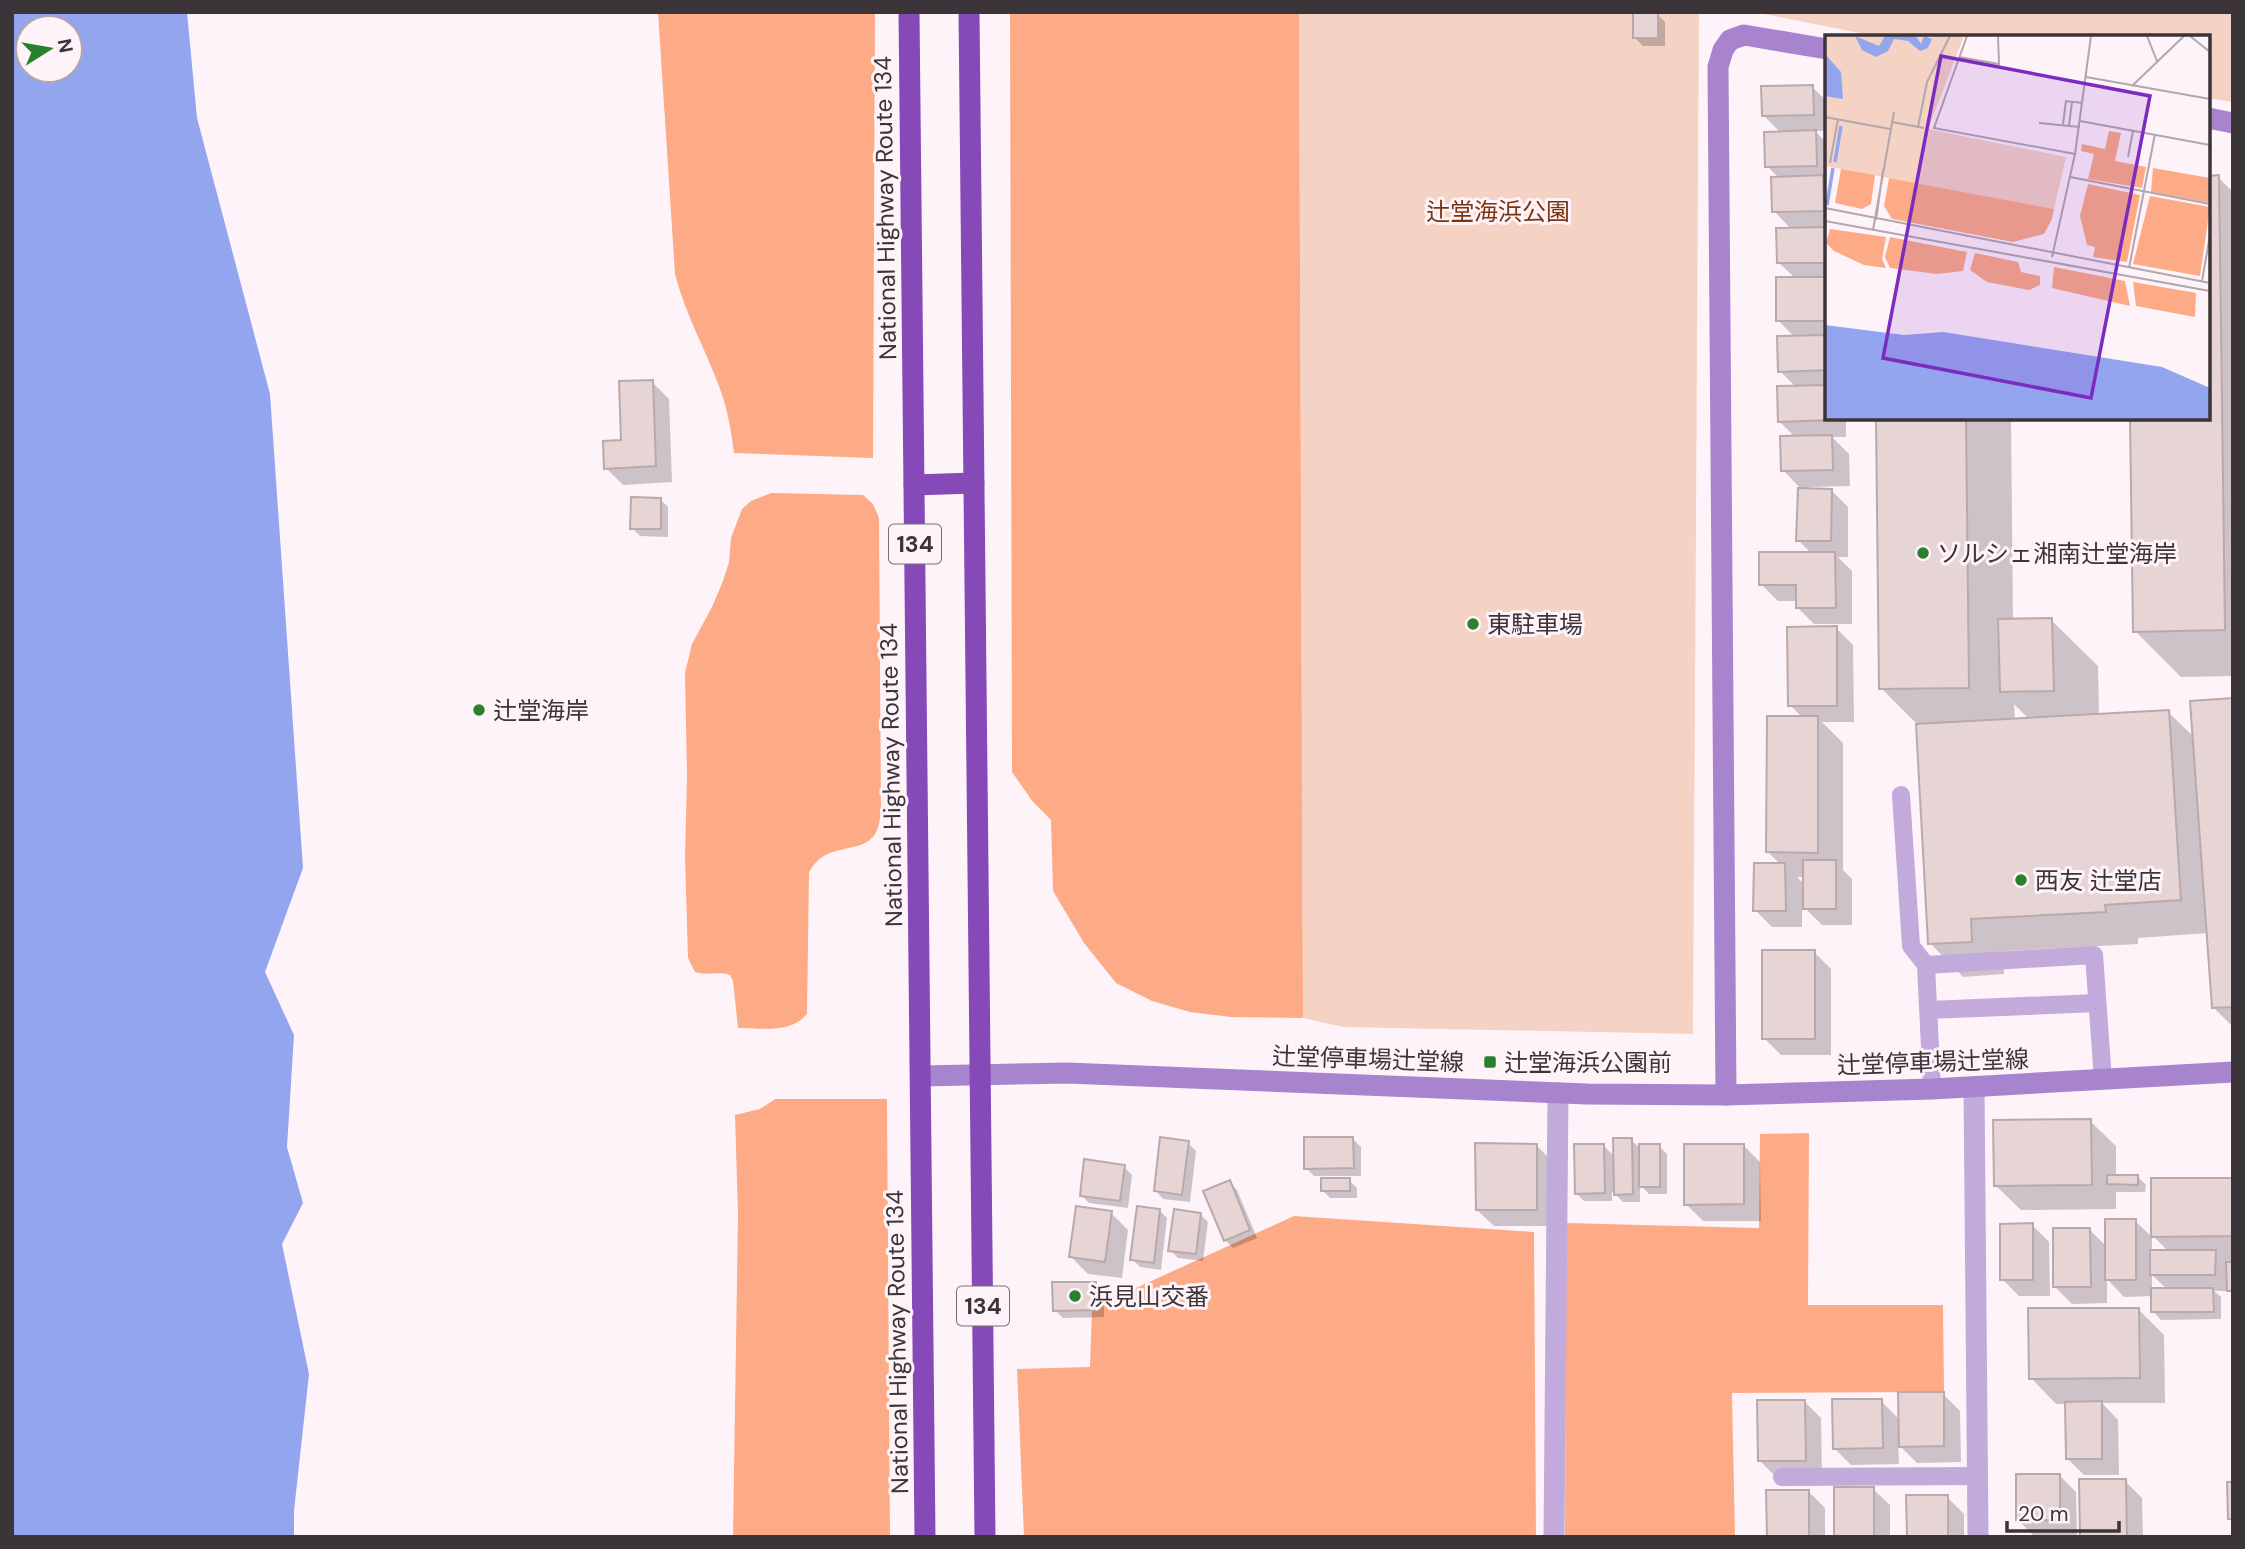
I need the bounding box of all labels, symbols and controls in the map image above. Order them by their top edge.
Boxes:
north arrow [14,14,84,84]
inset map [1825,35,2210,420]
text: N [52,37,79,55]
street label: National Highway Route 134 [867,56,903,360]
park label: 辻堂海浜公園 [1426,196,1570,227]
road number: 134 [889,524,941,564]
place label: ソルシェ湘南辻堂海岸 [1937,538,2177,569]
marker: ソルシェ湘南辻堂海岸 [1915,545,1931,561]
place label: 東駐車場 [1487,609,1583,640]
marker: 東駐車場 [1465,616,1481,632]
street label: National Highway Route 134 [873,623,909,927]
place label: 辻堂海岸 [493,695,589,726]
marker: 辻堂海岸 [471,702,487,718]
place label: 西友 辻堂店 [2035,865,2161,896]
marker: 西友 辻堂店 [2013,872,2029,888]
street label: 辻堂停車場辻堂線 [1272,1040,1464,1078]
street label: 辻堂停車場辻堂線 [1837,1043,2029,1081]
place label: 辻堂海浜公園前 [1504,1047,1672,1078]
marker: 辻堂海浜公園前 [1482,1054,1498,1070]
street label: National Highway Route 134 [879,1190,915,1494]
place label: 浜見山交番 [1089,1281,1209,1312]
road number: 134 [957,1287,1009,1326]
marker: 浜見山交番 [1067,1288,1083,1304]
scale bar [2007,1490,2119,1534]
text: 20 m [2018,1500,2069,1528]

